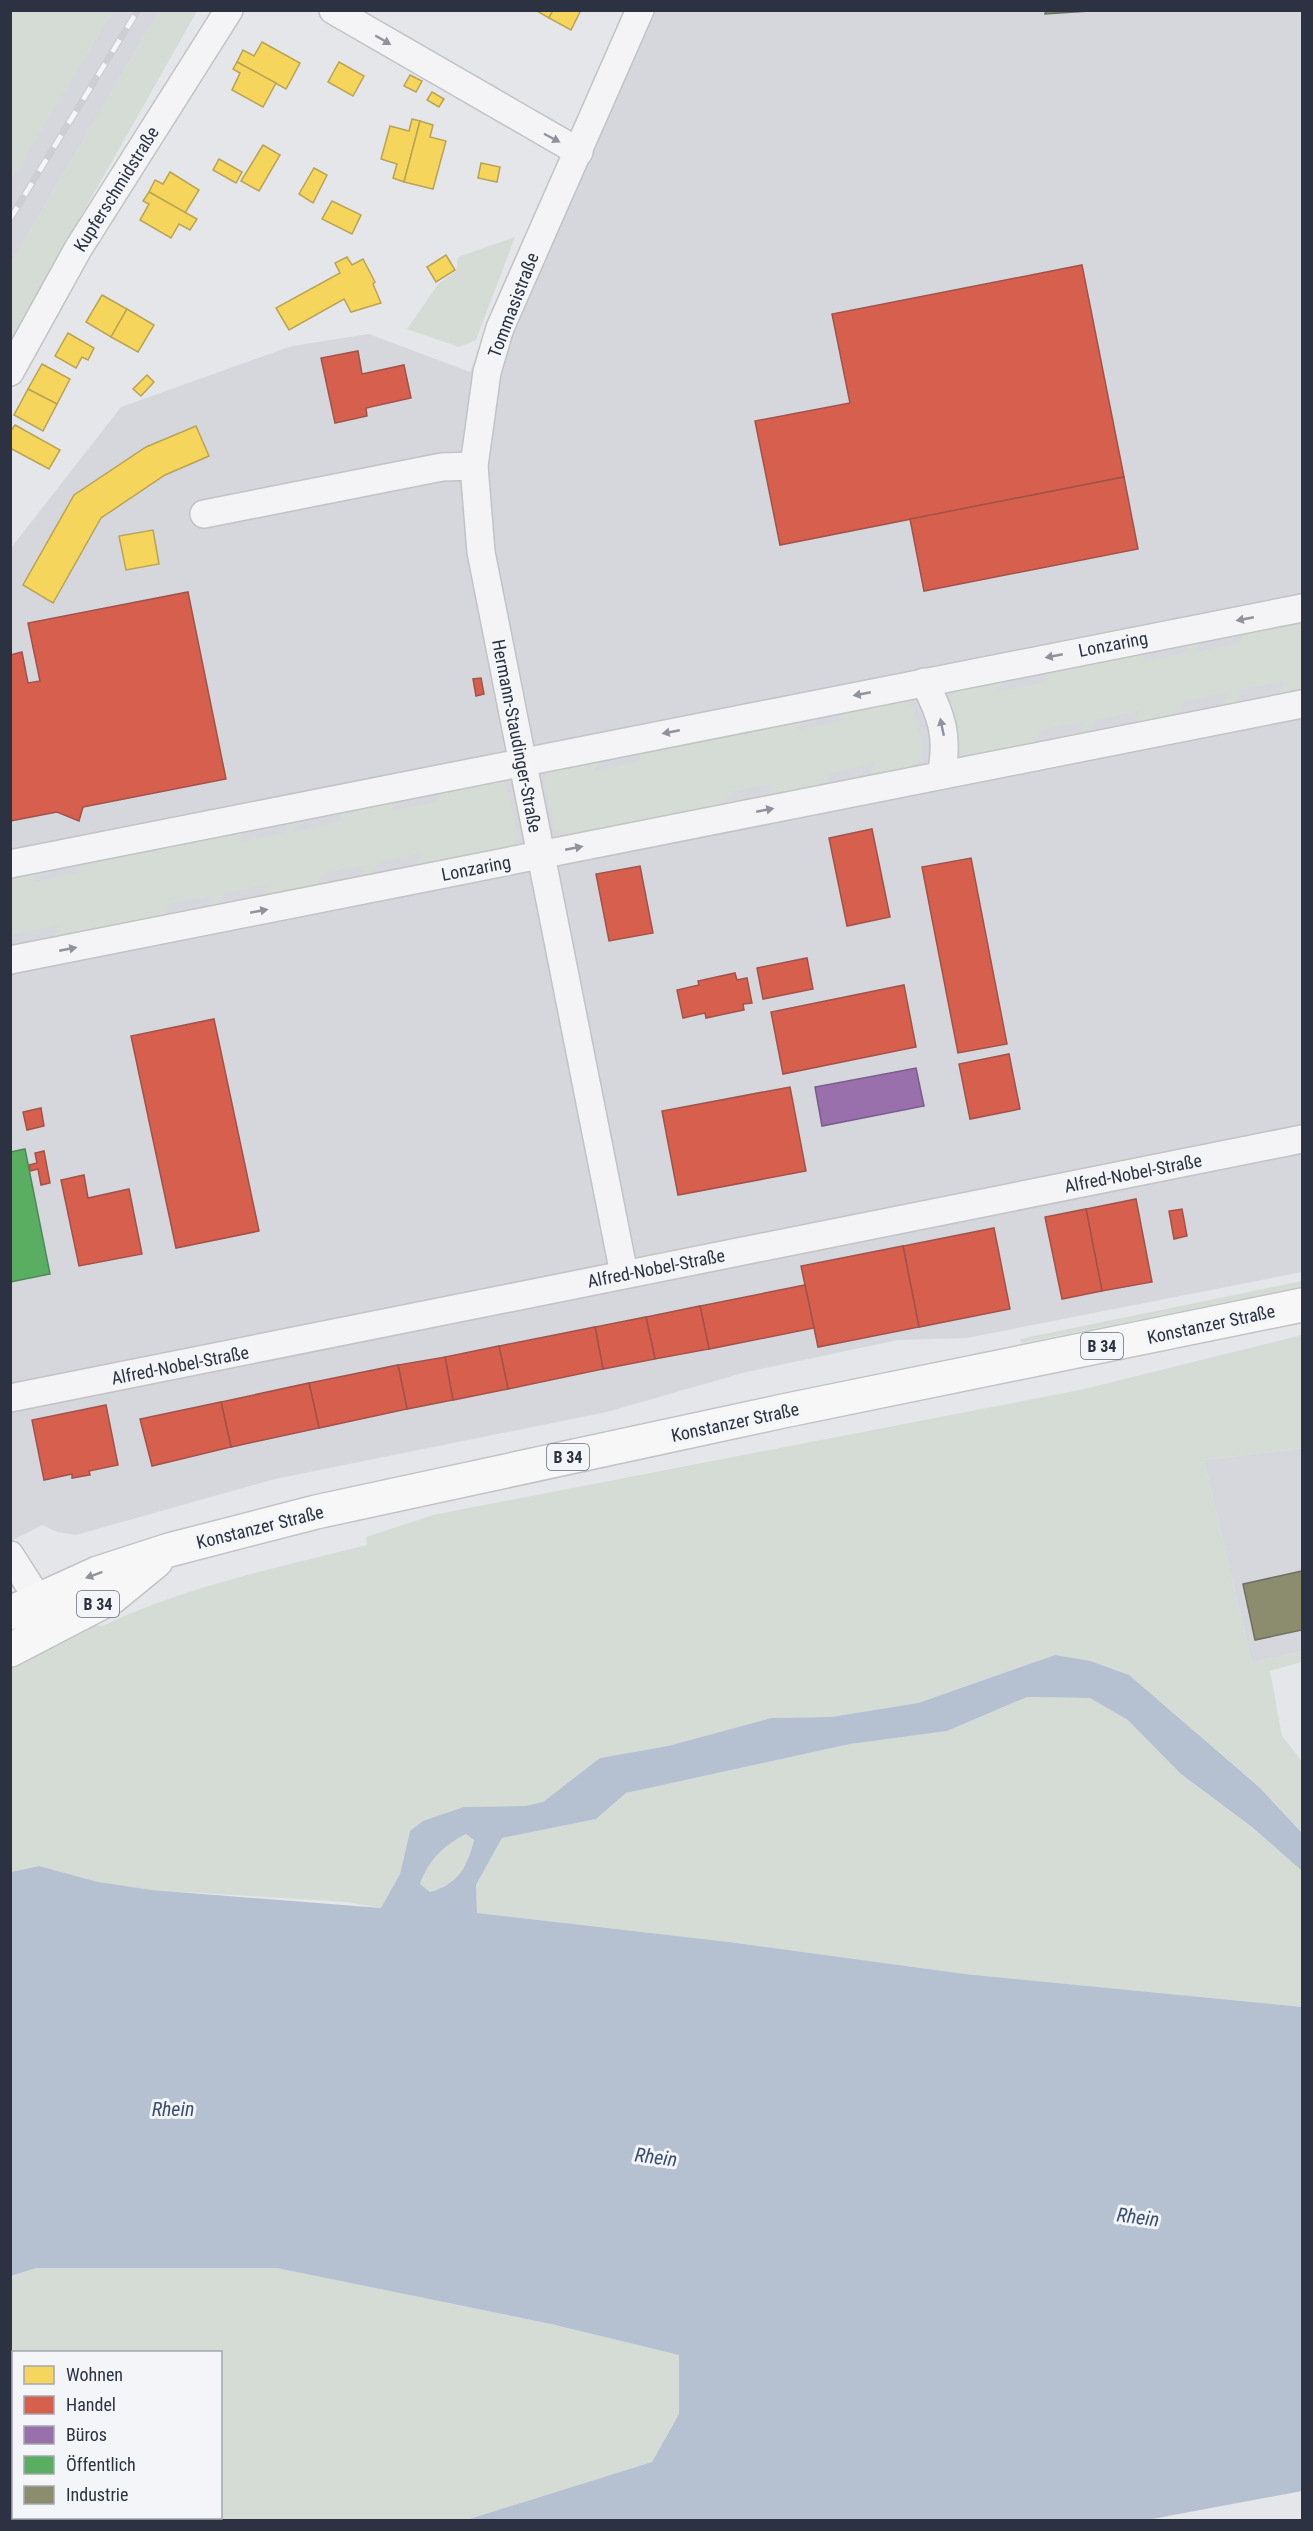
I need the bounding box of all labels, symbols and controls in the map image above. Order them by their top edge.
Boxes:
one-way arrow [375,35,392,45]
street label: Kupferschmidstraße [69,123,163,255]
one-way arrow [544,133,561,143]
street label: Tommasistraße [483,250,543,360]
one-way arrow [1235,615,1254,624]
street label: Lonzaring [1077,627,1149,661]
street label: Hermann-Staudinger-Straße [488,638,546,834]
one-way arrow [1044,652,1063,661]
one-way arrow [853,690,872,699]
one-way arrow [937,717,946,736]
one-way arrow [661,728,680,737]
one-way arrow [756,805,775,814]
one-way arrow [565,843,584,852]
street label: Lonzaring [440,851,512,885]
one-way arrow [250,906,269,915]
one-way arrow [59,944,78,953]
street label: Alfred-Nobel-Straße [1062,1149,1204,1197]
street label: Alfred-Nobel-Straße [585,1244,727,1292]
street label: Konstanzer Straße [1145,1300,1277,1348]
road number: B 34 [1081,1333,1123,1359]
street label: Alfred-Nobel-Straße [109,1341,251,1389]
street label: Konstanzer Straße [669,1398,801,1446]
road number: B 34 [547,1444,589,1470]
street label: Konstanzer Straße [194,1501,326,1553]
one-way arrow [85,1571,103,1580]
road number: B 34 [77,1591,119,1617]
water label: Rhein [152,2097,194,2121]
water label: Rhein [633,2142,679,2172]
water label: Rhein [1115,2202,1161,2232]
legend [12,2351,222,2519]
text: Wohnen [66,2364,123,2385]
text: Handel [66,2394,116,2415]
text: Büros [66,2424,107,2445]
text: Öffentlich [66,2454,136,2475]
text: Industrie [66,2484,128,2505]

